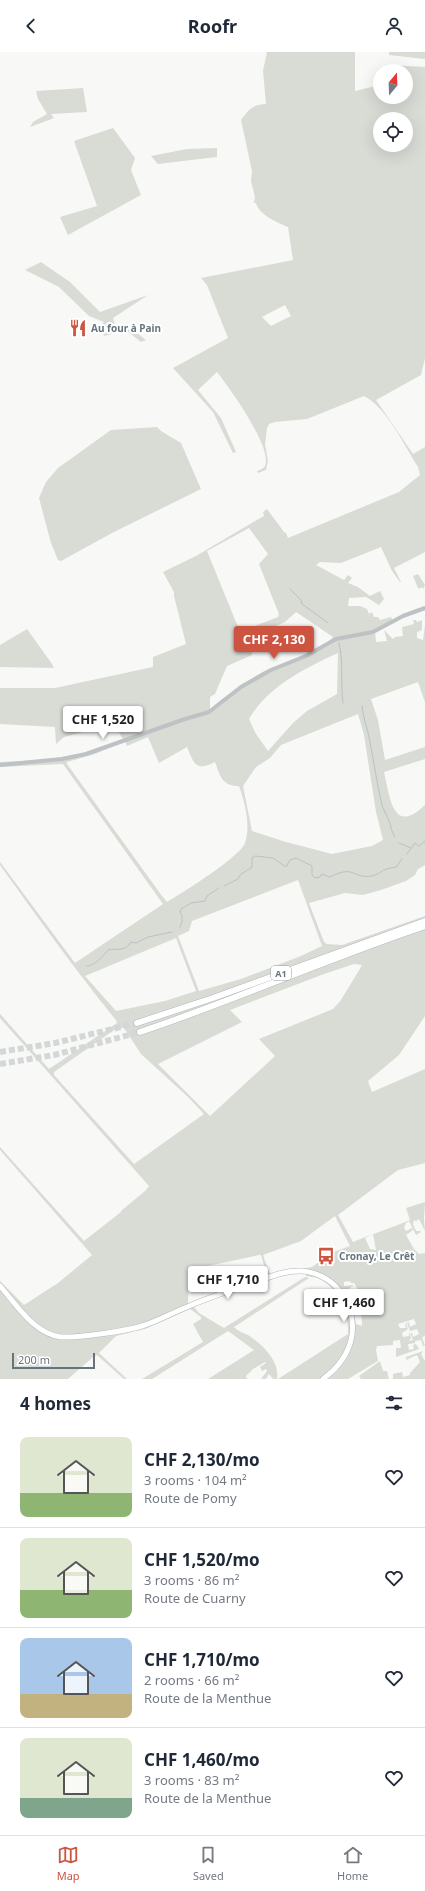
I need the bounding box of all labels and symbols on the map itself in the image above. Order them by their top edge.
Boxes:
north arrow [373,64,413,104]
restaurant icon: Au four à Pain [68,318,88,338]
place label: Au four à Pain [91,321,161,335]
pin: CHF 2,130 [228,626,320,660]
pin: CHF 1,520 [57,706,149,740]
road number: A1 [271,966,291,980]
bus stop icon: Cronay, Le Crêt [316,1246,336,1266]
place label: Cronay, Le Crêt [339,1249,415,1263]
pin: CHF 1,710 [182,1266,274,1300]
pin: CHF 1,460 [298,1289,390,1323]
scale bar [12,1351,95,1370]

